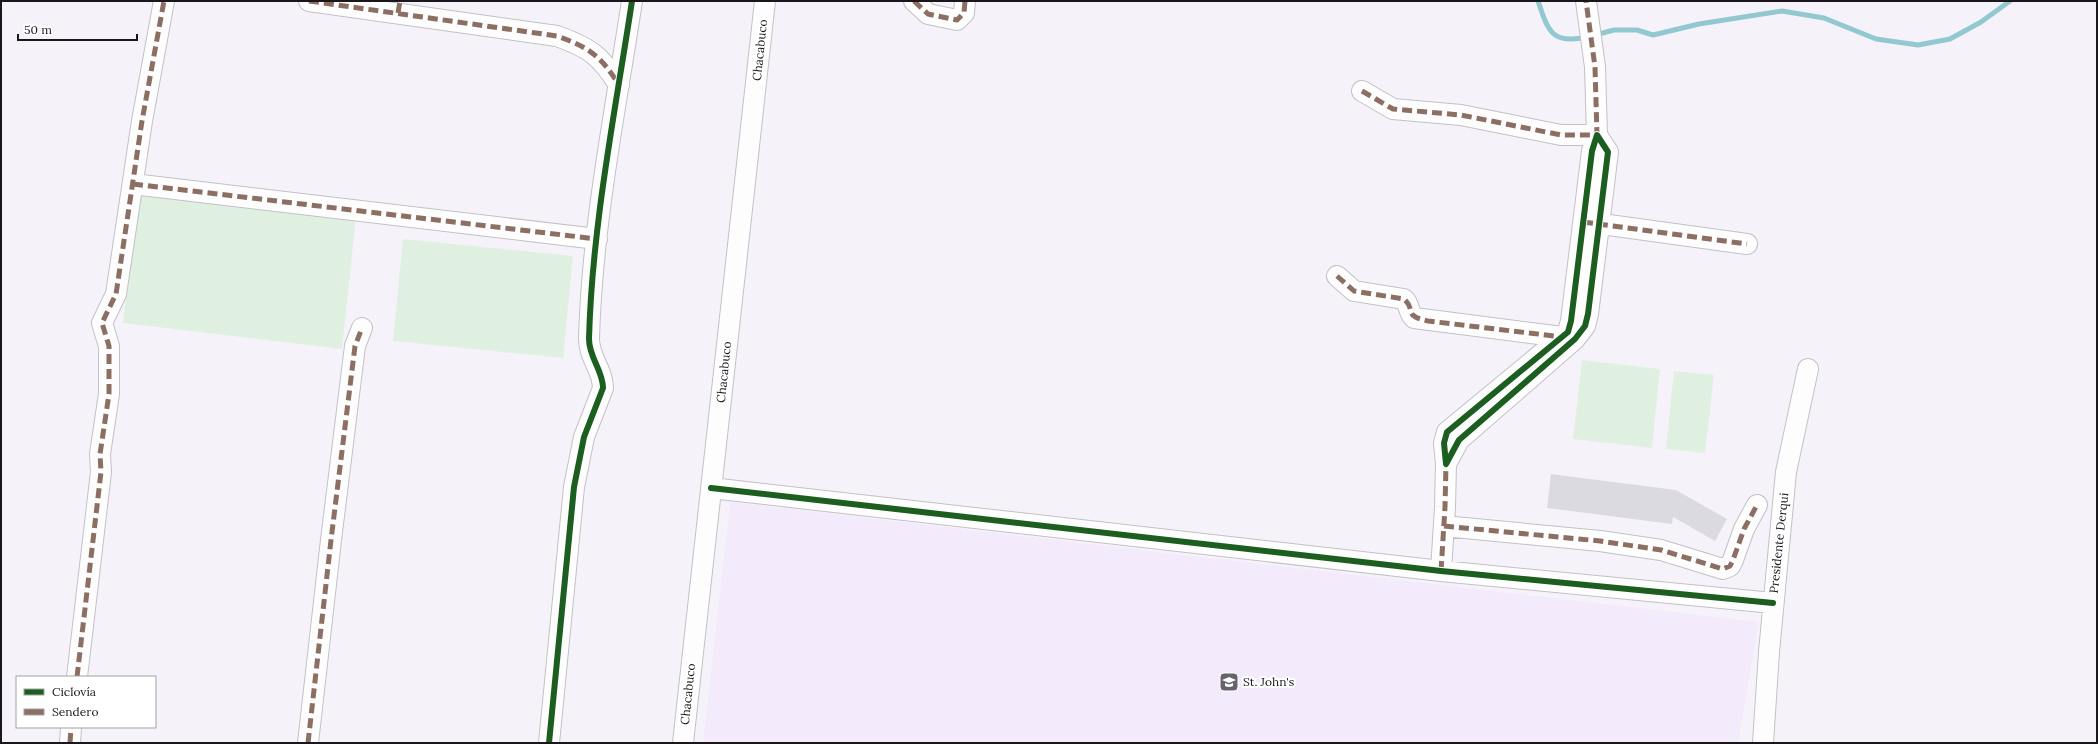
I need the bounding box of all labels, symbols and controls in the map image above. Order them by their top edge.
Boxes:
scale bar [18,16,137,42]
street label: Chacabuco [749,18,770,81]
text: 50 m [24,22,52,37]
street label: Chacabuco [713,340,734,403]
street label: Presidente Derqui [1766,492,1791,594]
street label: Chacabuco [677,662,698,725]
school or university icon: St. John's [1218,671,1240,693]
place label: St. John's [1243,674,1295,689]
legend [16,676,156,728]
text: Ciclovía [52,684,96,699]
text: Sendero [52,704,98,719]

